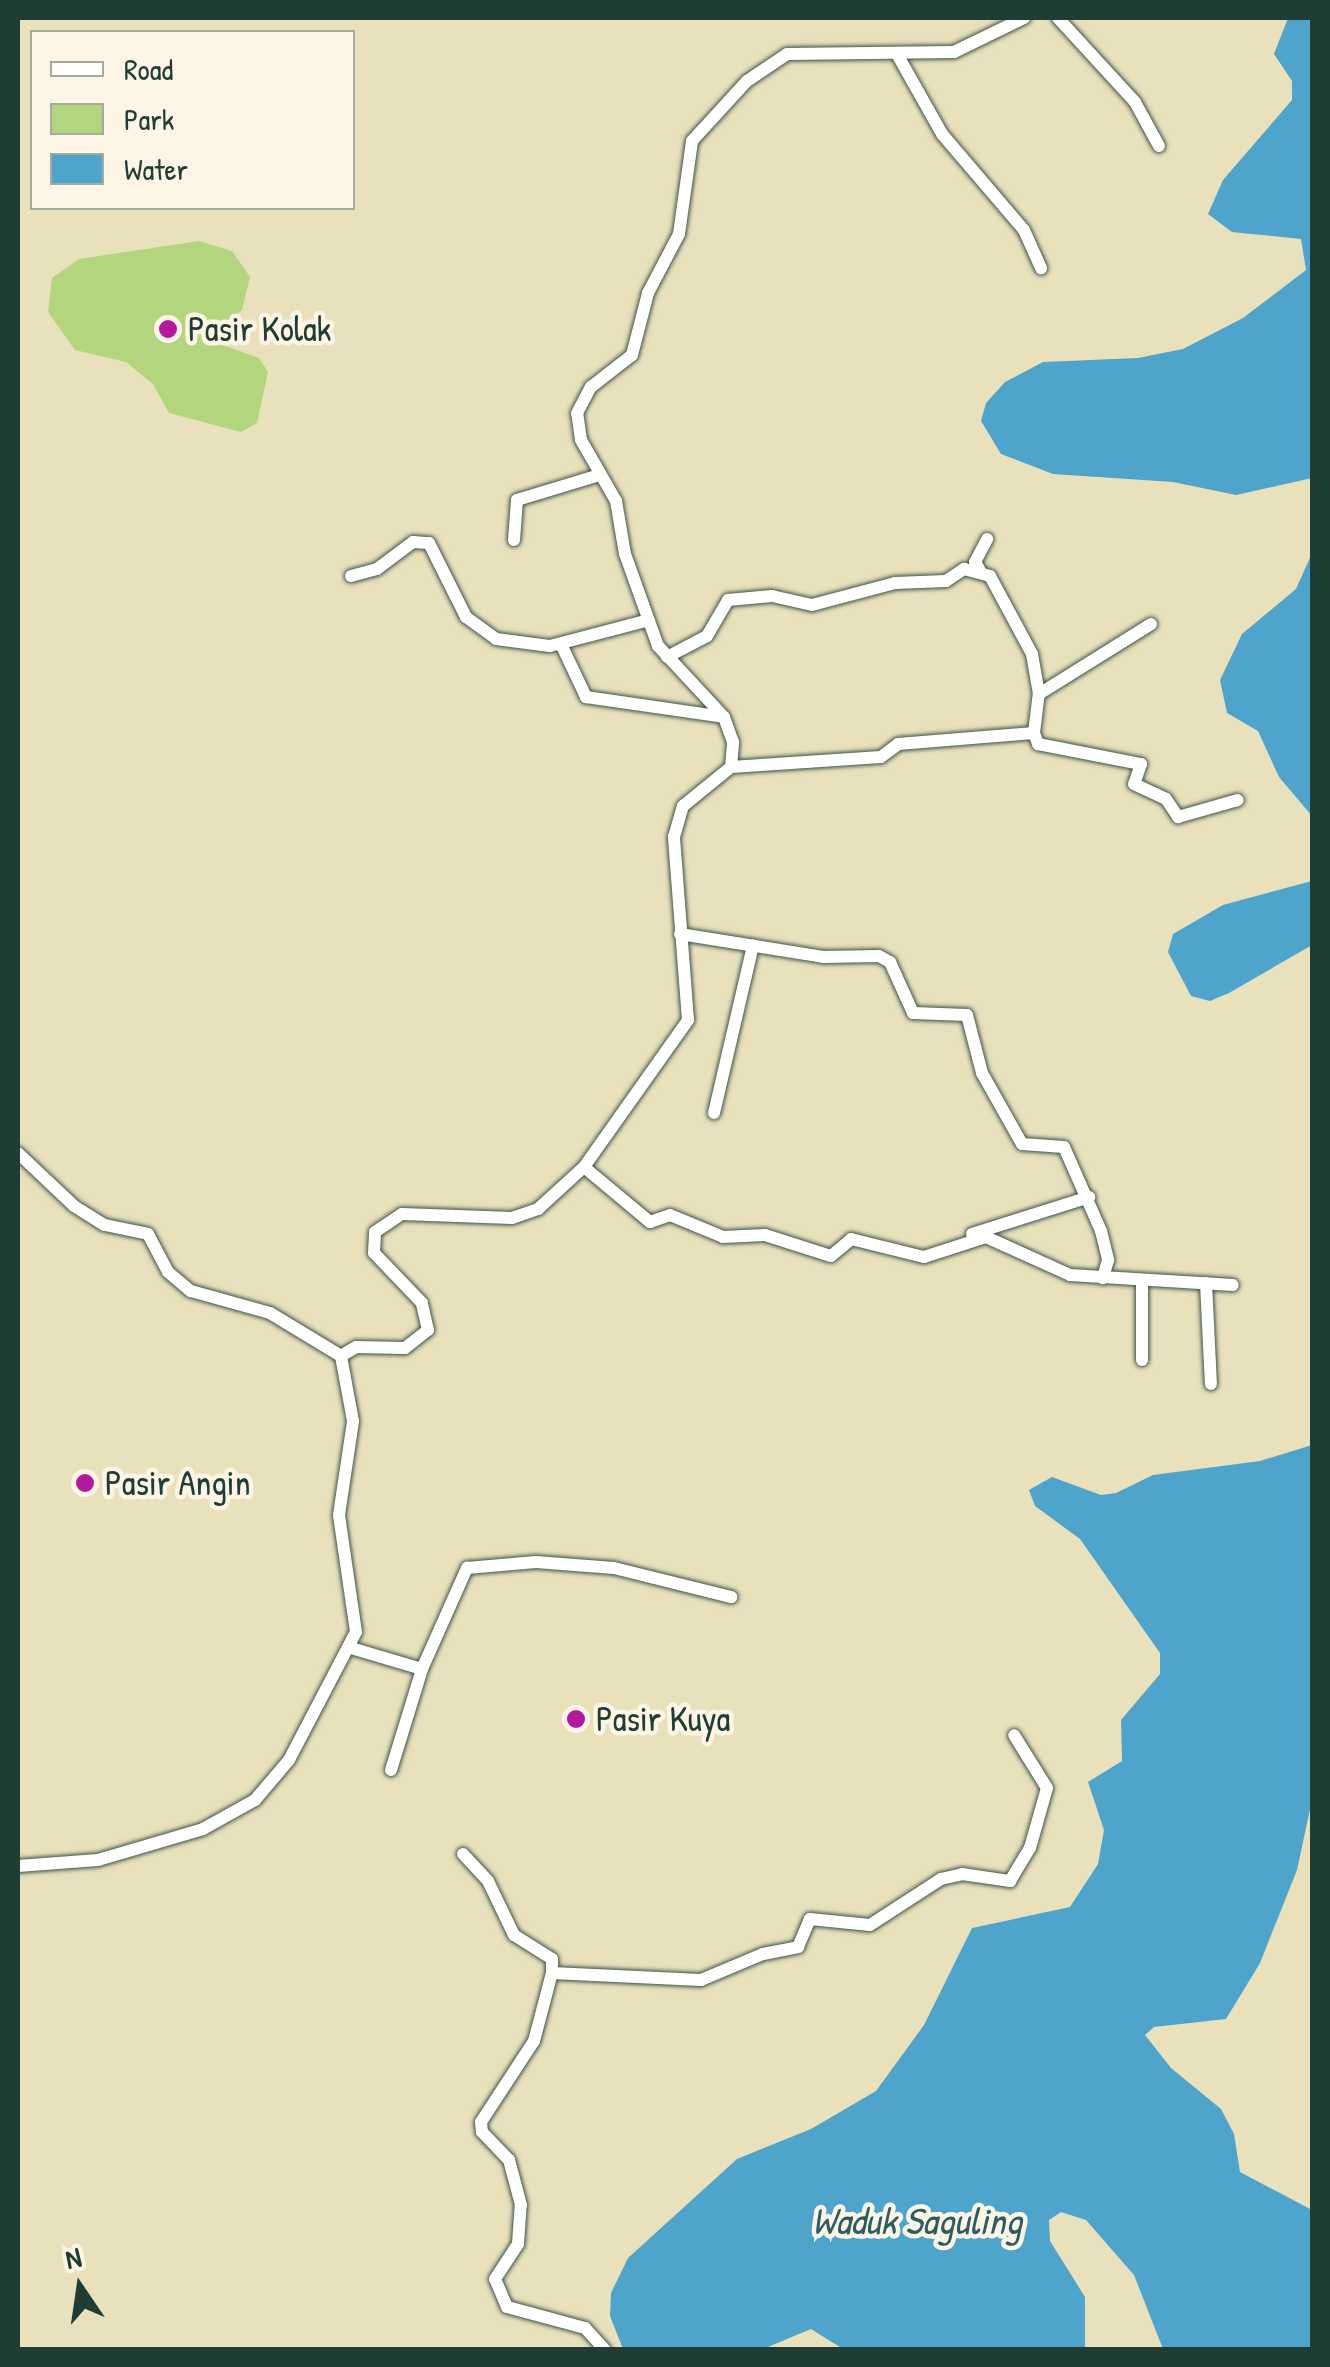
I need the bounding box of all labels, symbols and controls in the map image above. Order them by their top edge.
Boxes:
legend [30,30,355,210]
text: Road [124,49,173,89]
text: Park [124,99,174,139]
text: Water [124,149,188,189]
place label: Pasir Kolak [188,308,331,350]
marker: Pasir Kolak [157,318,179,340]
place label: Pasir Angin [105,1462,251,1504]
marker: Pasir Angin [74,1472,96,1494]
place label: Pasir Kuya [596,1698,730,1740]
marker: Pasir Kuya [565,1708,587,1730]
water label: Waduk Saguling [812,2198,1022,2244]
north arrow [30,2237,130,2337]
text: N [62,2238,85,2278]

